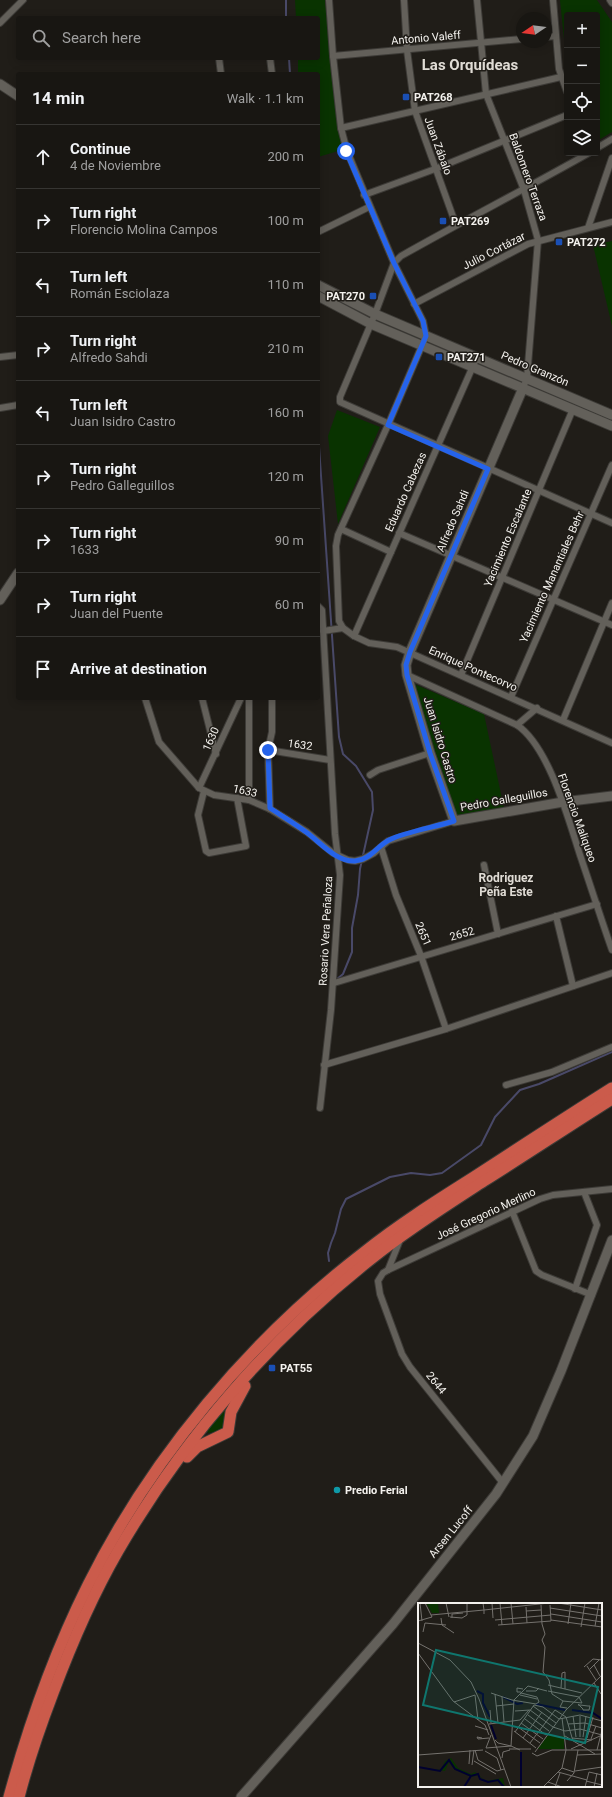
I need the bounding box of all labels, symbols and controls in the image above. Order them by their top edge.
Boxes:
north arrow [516,12,552,48]
map controls [564,12,600,156]
button: + [564,12,600,48]
search box [16,16,320,60]
icon: search [30,27,52,49]
street label: Antonio Valeff [391,28,461,48]
text: Search here [62,29,141,47]
button: − [564,48,600,84]
district label: Las Orquídeas [422,56,519,74]
button: locate [564,84,600,120]
text: 14 min [32,88,85,108]
text: Walk · 1.1 km [227,91,304,106]
place label: PAT268 [414,91,453,104]
marker: PAT268 [401,92,411,102]
street label: Juan Zábalo [422,115,454,177]
button: layers [564,120,600,156]
street label: Baldomero Terraza [506,131,550,223]
text: Continue [70,140,131,158]
route start [337,142,355,160]
icon: ahead [32,146,54,168]
text: 200 m [267,149,304,164]
text: 4 de Noviembre [70,158,161,173]
text: Turn right [70,204,136,222]
icon: right [32,210,54,232]
text: 100 m [267,213,304,228]
place label: PAT269 [451,215,490,228]
marker: PAT269 [438,216,448,226]
text: Florencio Molina Campos [70,222,218,237]
street label: Julio Cortázar [460,230,528,272]
place label: PAT272 [567,236,606,249]
marker: PAT272 [554,237,564,247]
text: Turn left [70,268,127,286]
icon: left [32,274,54,296]
text: 110 m [267,277,304,292]
text: Román Esciolaza [70,286,170,301]
place label: PAT270 [326,290,365,303]
marker: PAT270 [368,291,378,301]
text: Turn right [70,332,136,350]
icon: right [32,338,54,360]
text: 210 m [267,341,304,356]
street label: Pedro Granzón [499,349,571,389]
text: Alfredo Sahdi [70,350,148,365]
place label: PAT271 [447,351,486,364]
marker: PAT271 [434,352,444,362]
text: Turn left [70,396,127,414]
icon: left [32,402,54,424]
text: 160 m [267,405,304,420]
text: Juan Isidro Castro [70,414,176,429]
street label: Eduardo Cabezas [383,450,429,534]
text: Turn right [70,460,136,478]
icon: right [32,466,54,488]
text: 120 m [267,469,304,484]
text: Pedro Galleguillos [70,478,174,493]
street label: Yacimiento Escalante [481,487,535,589]
street label: Alfredo Sahdi [434,488,472,554]
street label: Yacimiento Manantiales Behr [517,509,587,645]
text: Turn right [70,524,136,542]
icon: right [32,530,54,552]
text: 90 m [275,533,304,548]
text: 1633 [70,542,99,557]
text: Turn right [70,588,136,606]
icon: right [32,594,54,616]
text: 60 m [275,597,304,612]
text: Juan del Puente [70,606,163,621]
street label: Enrique Pontecorvo [427,644,519,694]
icon: arrive [32,658,54,680]
text: Arrive at destination [70,660,207,678]
street label: Juan Isidro Castro [421,695,459,785]
street label: 1630 [200,725,222,753]
street label: 1632 [287,737,313,753]
route end [259,741,277,759]
street label: Florencio Maliqueo [555,772,599,864]
street label: 1633 [231,782,259,800]
street label: Pedro Galleguillos [459,786,549,814]
district label: Rodriguez Peña Este [479,871,533,899]
street label: Rosario Vera Peñaloza [317,876,335,986]
street label: 2651 [412,920,434,948]
street label: 2652 [448,924,476,944]
street label: José Gregorio Merlino [434,1185,538,1243]
place label: PAT55 [280,1362,312,1375]
marker: PAT55 [267,1363,277,1373]
street label: 2644 [423,1369,449,1397]
place label: Predio Ferial [345,1484,408,1497]
marker: Predio Ferial [332,1485,342,1495]
street label: Arsen Lucoff [426,1503,476,1560]
inset map [418,1603,602,1787]

